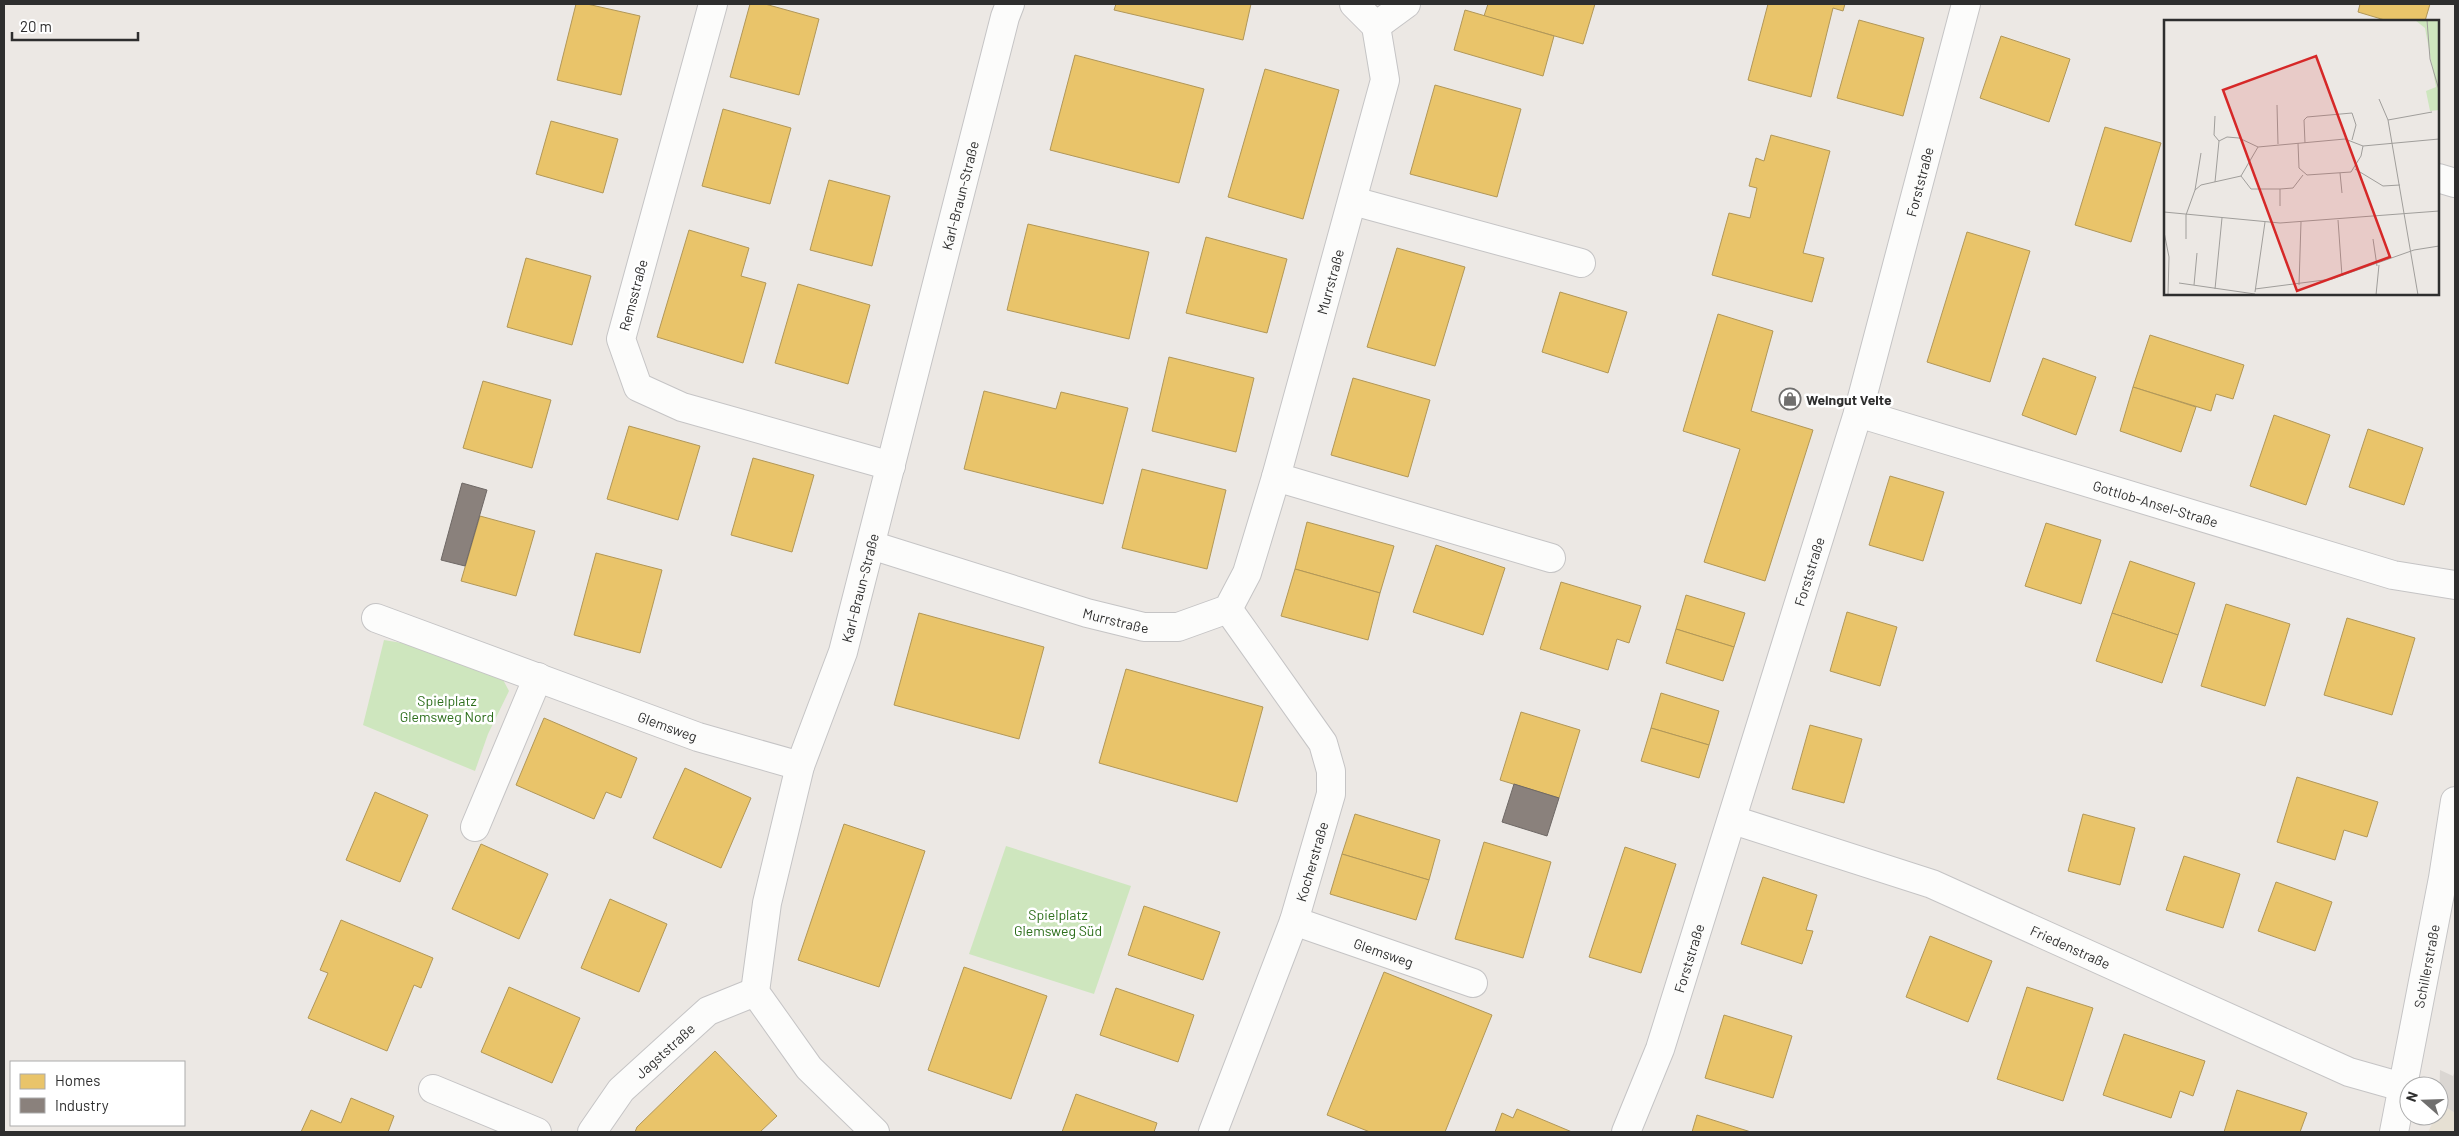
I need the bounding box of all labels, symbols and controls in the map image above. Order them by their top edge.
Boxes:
scale bar [12,10,139,42]
text: 20 m [20,17,52,35]
inset map [2164,20,2439,295]
street label: Karl-Braun-Straße [937,139,982,252]
street label: Forststraße [1902,145,1936,218]
street label: Murrstraße [1313,247,1347,316]
street label: Remsstraße [615,257,651,333]
shop icon: Weingut Velte [1778,387,1802,411]
place label: Weingut Velte [1806,391,1892,408]
street label: Gottlob-Ansel-Straße [2091,476,2220,530]
street label: Karl-Braun-Straße [837,531,881,644]
street label: Forststraße [1790,535,1827,608]
street label: Murrstraße [1081,604,1148,636]
park label: Spielplatz Glemsweg Nord [400,692,494,725]
street label: Glemsweg [636,707,700,745]
street label: Kocherstraße [1292,819,1331,904]
park label: Spielplatz Glemsweg Süd [1014,906,1102,939]
street label: Forststraße [1670,921,1707,995]
street label: Friedenstraße [2028,921,2113,972]
street label: Schillerstraße [2410,923,2442,1009]
street label: Glemsweg [1352,934,1416,970]
street label: Jagststraße [632,1019,698,1081]
legend [10,1061,185,1126]
text: Homes [55,1071,100,1089]
north arrow [2399,1076,2449,1126]
text: N [2402,1089,2421,1104]
text: Industry [55,1096,109,1114]

